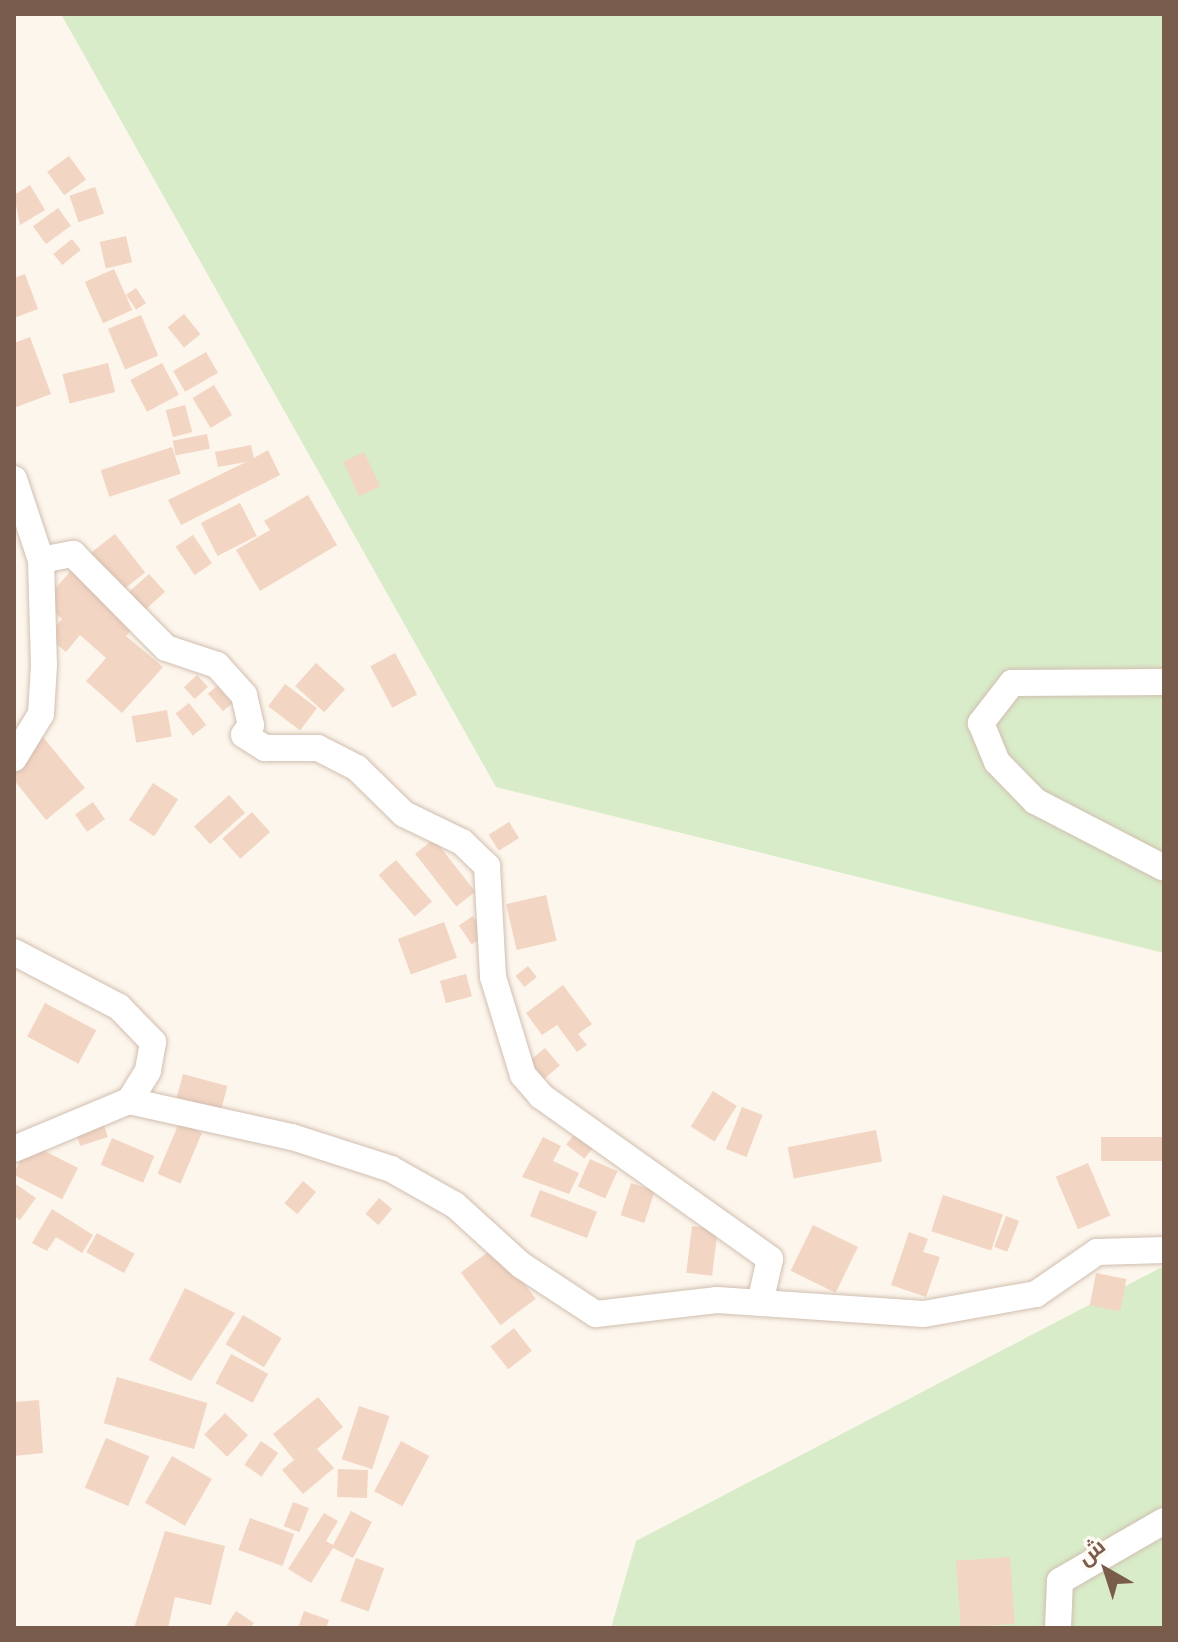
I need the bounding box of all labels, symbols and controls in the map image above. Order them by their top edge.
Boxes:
north arrow [1066,1530,1146,1610]
text: ش [1070,1531,1111,1572]

